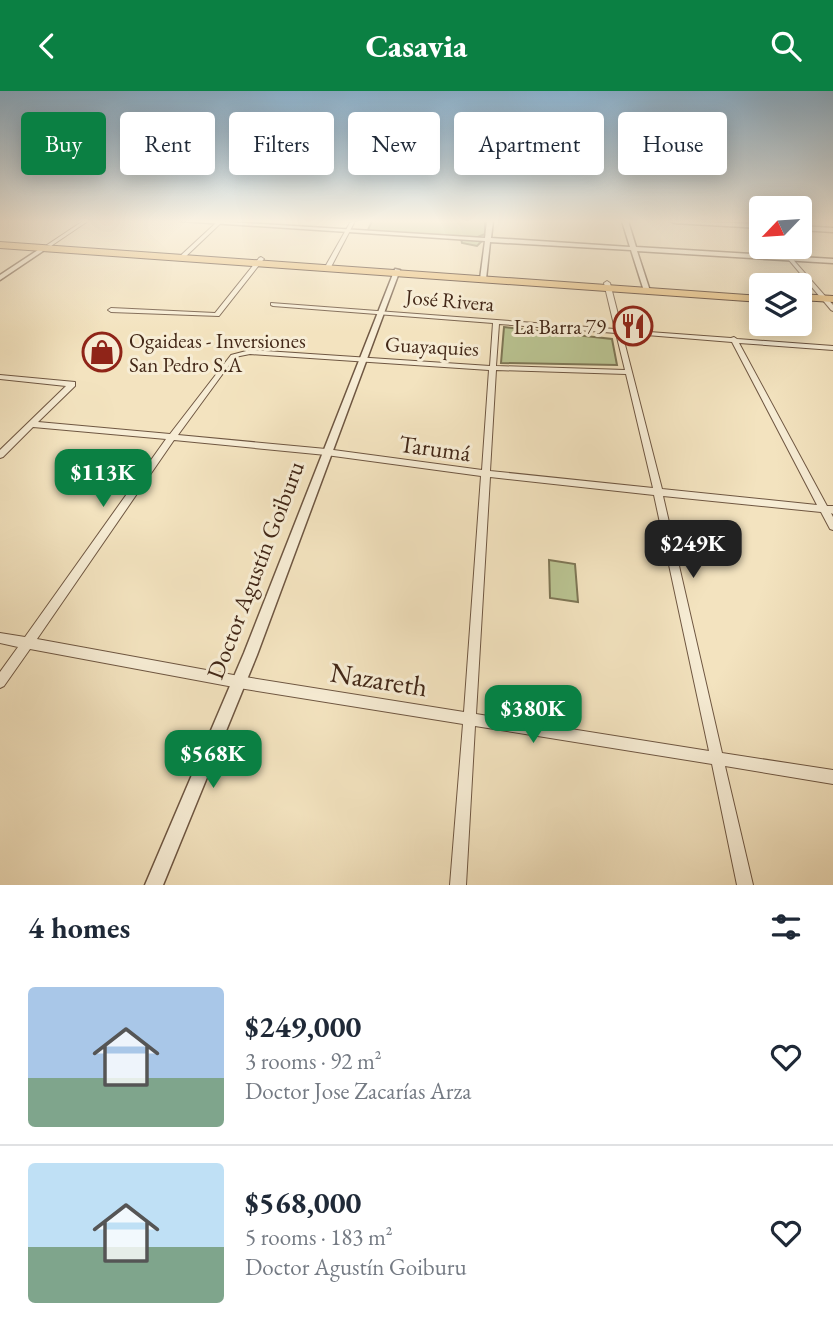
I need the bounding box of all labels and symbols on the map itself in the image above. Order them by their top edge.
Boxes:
north arrow [749,196,812,259]
street label: José Rivera [402,282,496,317]
restaurant icon: La Barra 79 [612,305,654,347]
place label: La Barra 79 [514,313,606,340]
place label: Ogaideas - Inversiones San Pedro S.A [129,327,306,378]
street label: Guayaquies [384,330,480,362]
shop icon: Ogaideas - Inversiones San Pedro S.A [81,331,123,373]
street label: Tarumá [397,428,473,468]
pin: $113K [54,449,152,509]
street label: Doctor Agustín Goiburu [199,456,311,683]
pin: $249K [644,521,742,580]
street label: Nazareth [328,654,430,704]
pin: $380K [484,685,582,745]
pin: $568K [164,731,262,790]

